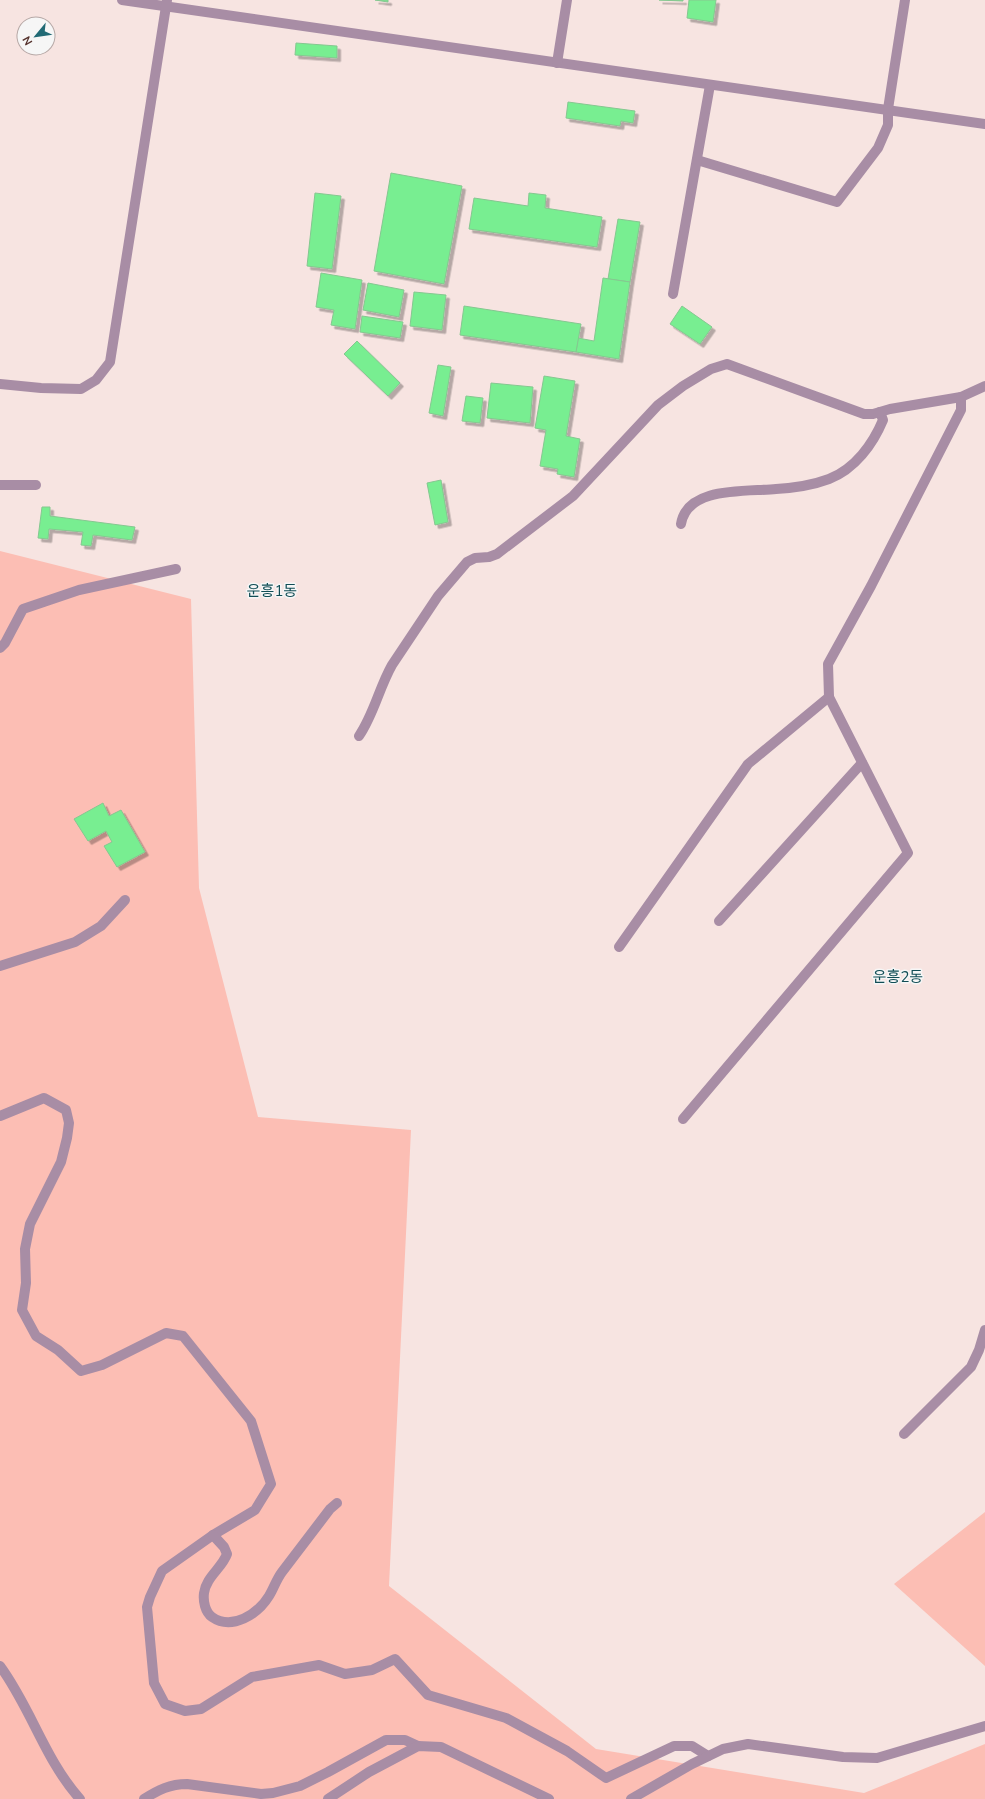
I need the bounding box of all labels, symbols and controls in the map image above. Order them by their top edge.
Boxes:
north arrow [16,16,56,56]
text: N [19,33,36,48]
district label: 운흥1동 [247,581,297,601]
district label: 운흥2동 [873,967,923,987]

